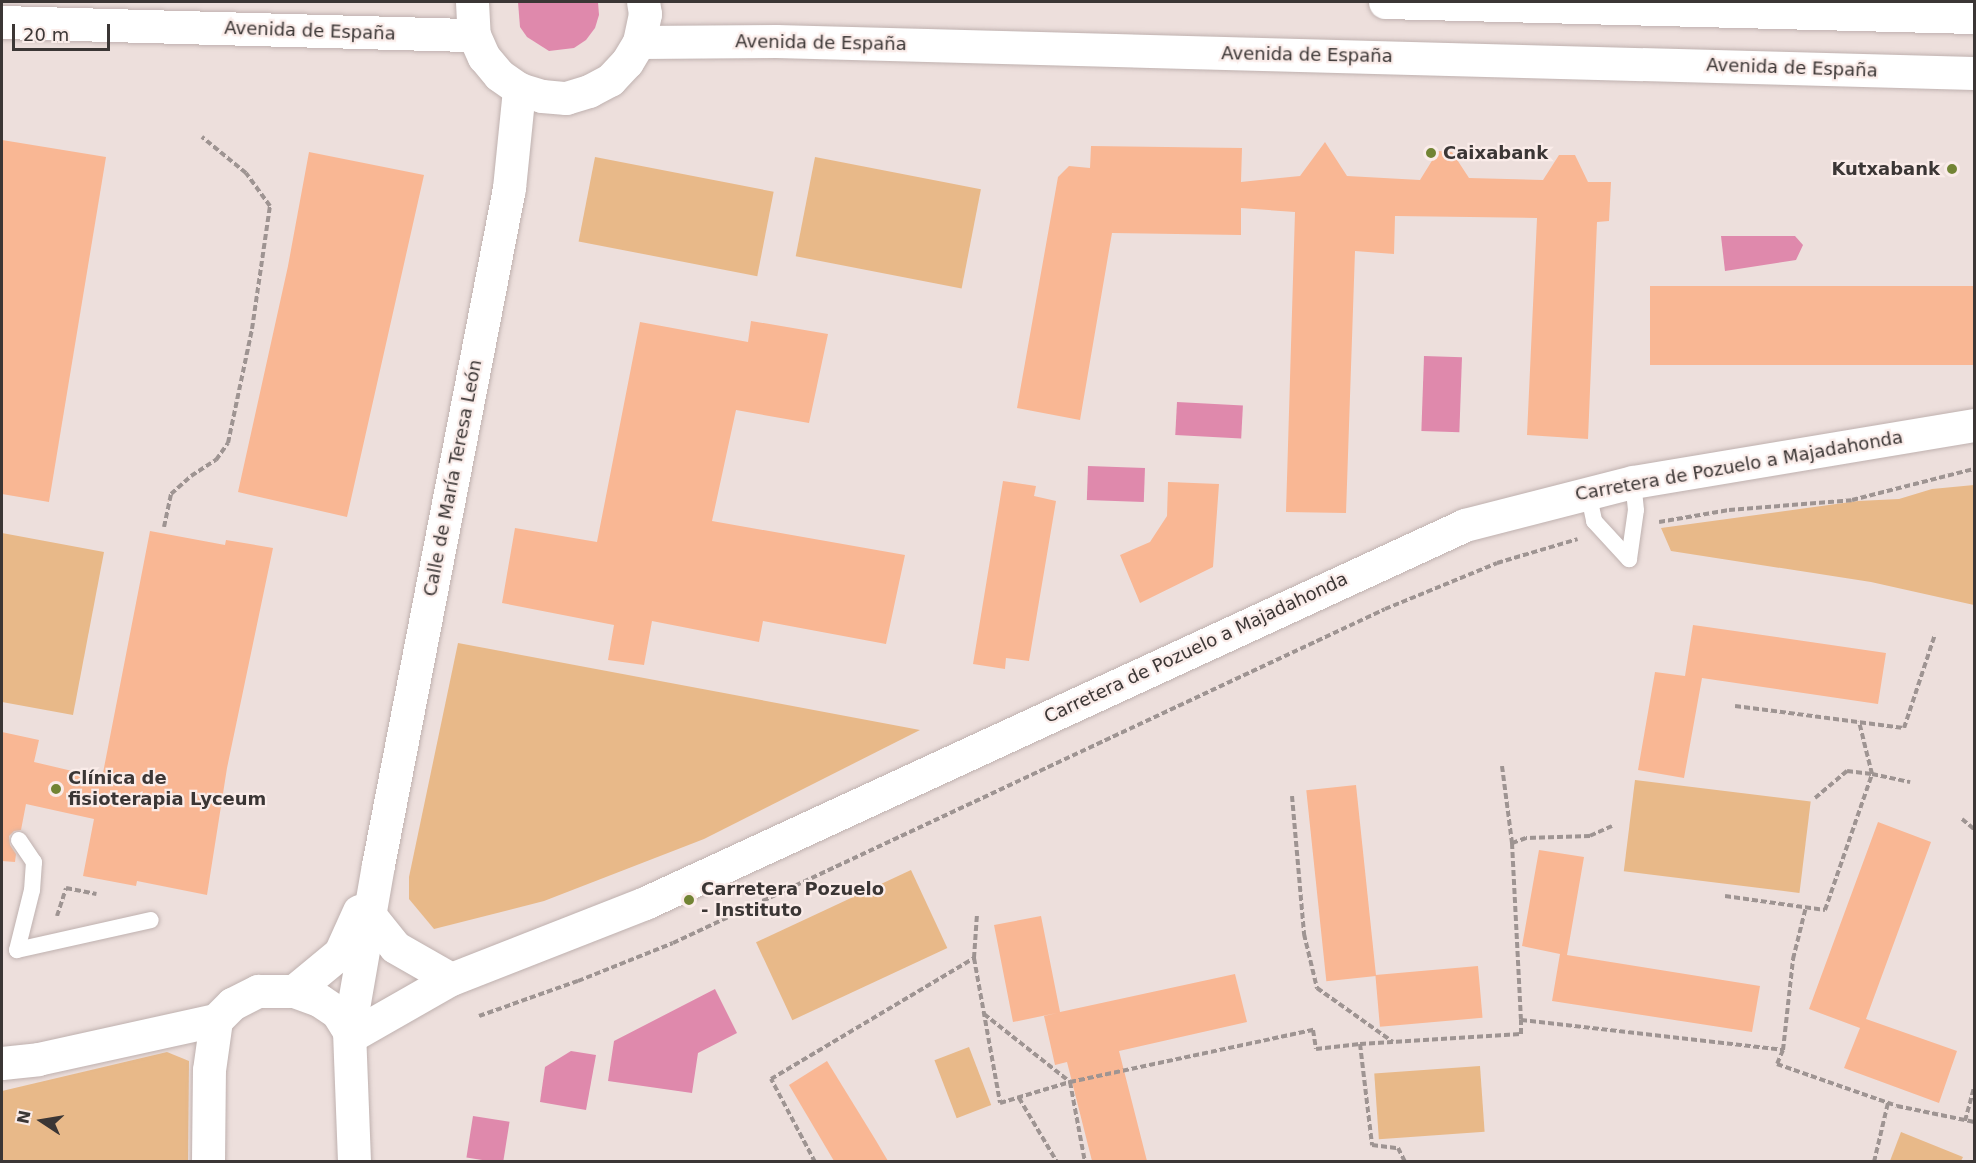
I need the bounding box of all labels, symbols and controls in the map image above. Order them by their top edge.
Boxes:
scale bar [15,12,112,50]
street label: Avenida de España [224,17,396,45]
text: 20 m [23,24,69,45]
street label: Avenida de España [735,31,907,55]
street label: Avenida de España [1221,43,1393,67]
street label: Avenida de España [1706,54,1878,82]
place label: Caixabank [1443,142,1548,164]
marker: Caixabank [1424,146,1438,160]
place label: Kutxabank [1831,158,1940,180]
marker: Kutxabank [1945,162,1959,176]
street label: Calle de María Teresa León [419,358,487,598]
street label: Carretera de Pozuelo a Majadahonda [1574,427,1904,505]
street label: Carretera de Pozuelo a Majadahonda [1041,568,1351,728]
place label: Clínica de fisioterapia Lyceum [68,768,266,810]
marker: Clínica de fisioterapia Lyceum [49,782,63,796]
place label: Carretera Pozuelo - Instituto [701,879,884,922]
marker: Carretera Pozuelo - Instituto [682,893,696,907]
north arrow [12,1091,72,1151]
text: N [13,1109,35,1126]

